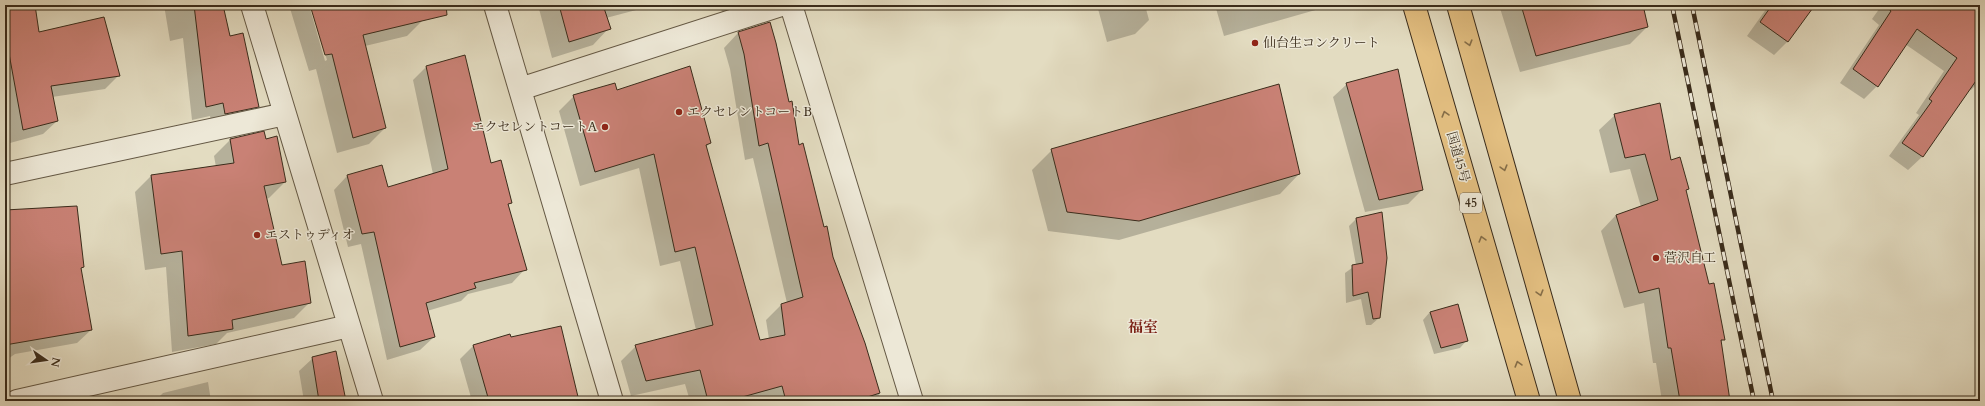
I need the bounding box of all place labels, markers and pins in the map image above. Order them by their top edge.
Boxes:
place label: 仙台生コンクリート [1263,34,1380,52]
marker: 仙台生コンクリート [1250,38,1260,48]
place label: エクセレントコートB [687,103,812,121]
marker: エクセレントコートB [674,107,684,117]
place label: エクセレントコートA [472,118,598,136]
marker: エクセレントコートA [600,122,610,132]
place label: エストゥディオ [265,226,355,244]
marker: エストゥディオ [252,230,262,240]
place label: 菅沢自工 [1664,249,1716,267]
marker: 菅沢自工 [1651,253,1661,263]

